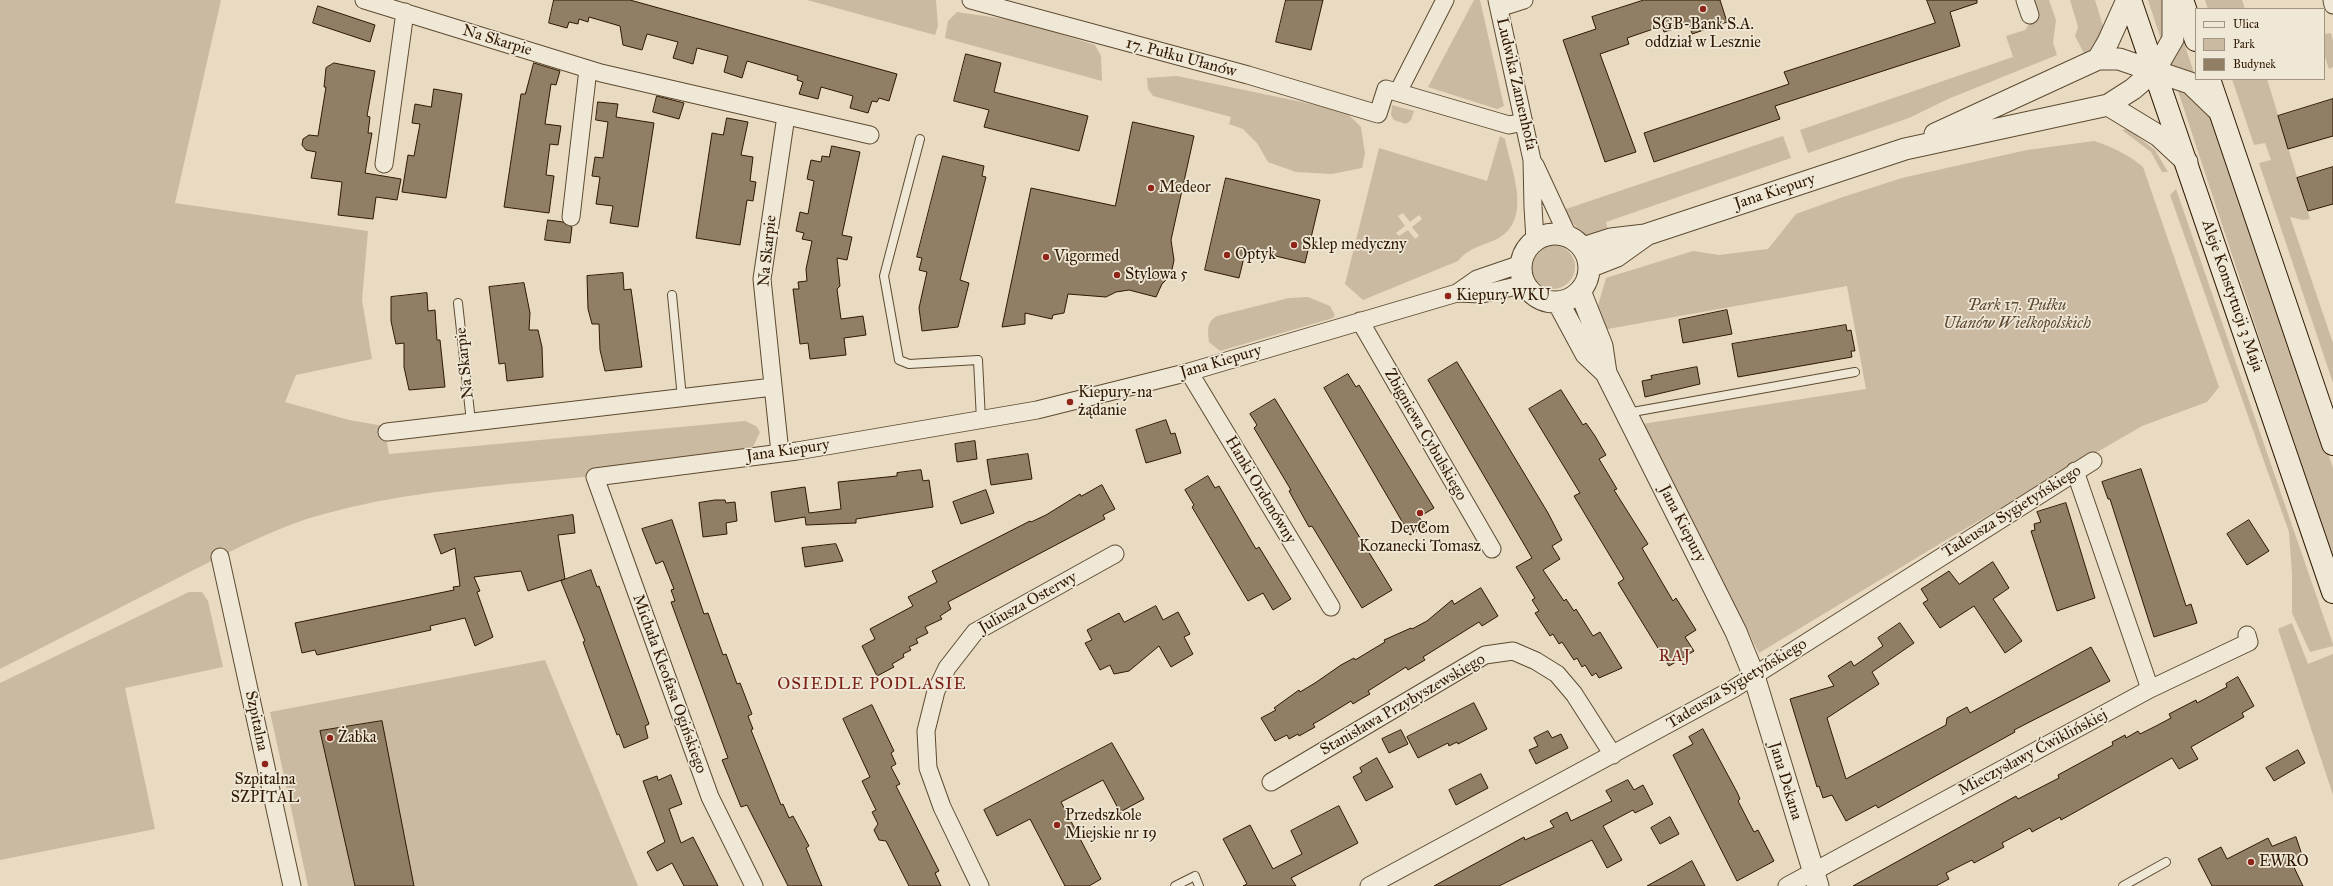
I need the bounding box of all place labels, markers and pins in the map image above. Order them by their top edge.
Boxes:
marker: SGB-Bank S.A. oddział w Lesznie [1698,4,1708,14]
place label: SGB-Bank S.A. oddział w Lesznie [1645,15,1761,53]
place label: Medeor [1159,178,1211,198]
marker: Medeor [1146,183,1156,193]
place label: Sklep medyczny [1302,235,1406,255]
marker: Sklep medyczny [1289,240,1299,250]
place label: Optyk [1235,245,1276,265]
place label: Vigormed [1054,247,1119,267]
marker: Optyk [1222,250,1232,260]
marker: Vigormed [1041,252,1051,262]
place label: Stylowa 5 [1125,265,1188,285]
marker: Stylowa 5 [1112,270,1122,280]
place label: Kiepury WKU [1456,286,1551,306]
marker: Kiepury WKU [1443,291,1453,301]
place label: Kiepury-na żądanie [1078,383,1152,421]
marker: Kiepury-na żądanie [1065,397,1075,407]
marker: DevCom Kozanecki Tomasz [1415,508,1425,518]
place label: DevCom Kozanecki Tomasz [1359,519,1481,557]
place label: Żabka [338,728,377,748]
marker: Żabka [325,733,335,743]
marker: Szpitalna SZPITAL [260,759,270,769]
place label: Szpitalna SZPITAL [231,770,299,808]
place label: Przedszkole Miejskie nr 19 [1065,806,1157,844]
marker: Przedszkole Miejskie nr 19 [1052,820,1062,830]
place label: EWRO [2259,852,2309,872]
marker: EWRO [2246,857,2256,867]

